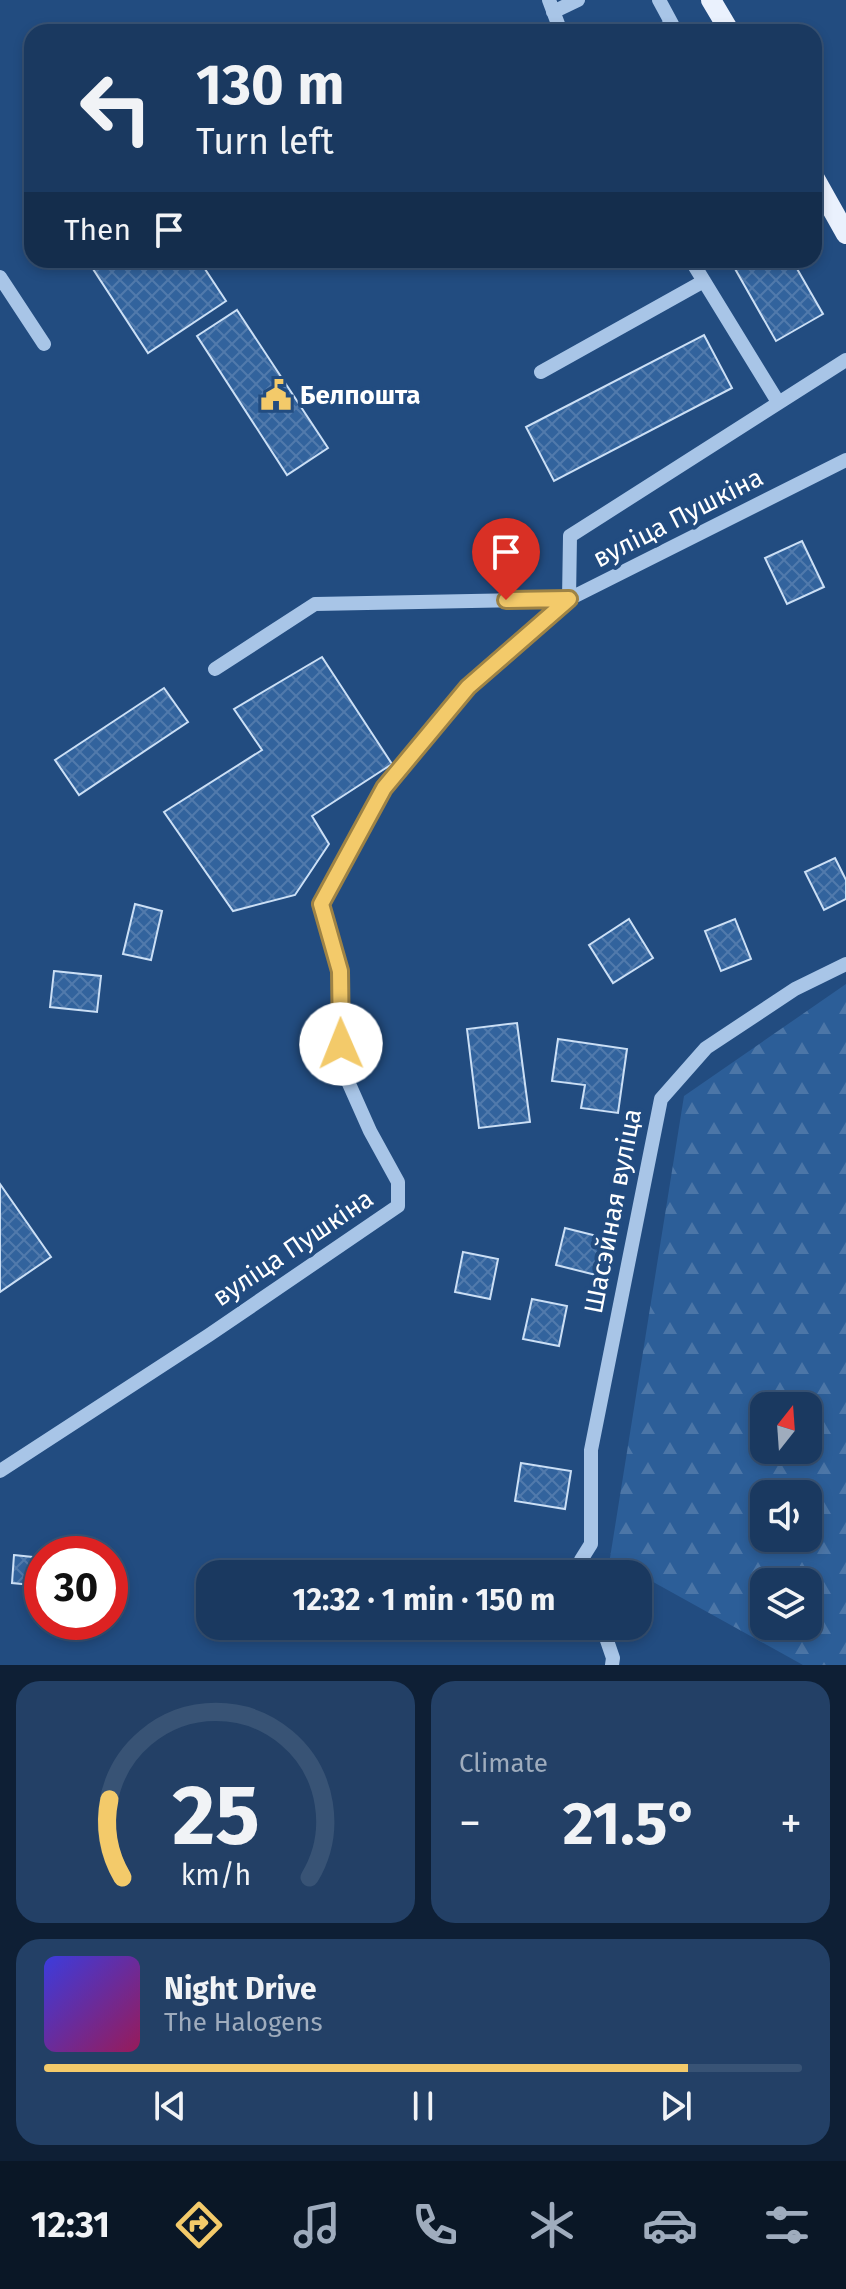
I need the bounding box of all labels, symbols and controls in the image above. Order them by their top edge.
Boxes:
text: 130 m [196,52,344,119]
icon: left [64,56,168,160]
text: Turn left [196,120,334,164]
icon: arrive [147,208,191,252]
text: Then [64,212,131,248]
public building icon: Белпошта [259,378,293,412]
place label: Белпошта [300,380,421,411]
street label: вуліца Пушкіна [588,462,768,574]
pin [472,518,540,600]
icon: arrive [484,530,528,574]
position arrow [299,1002,383,1086]
street label: Шасэйная вуліца [578,1106,648,1316]
street label: вуліца Пушкіна [207,1183,379,1313]
north arrow [750,1392,822,1464]
map controls [750,1392,822,1640]
button: sound [750,1480,822,1552]
speed limit sign: 30 [24,1536,128,1640]
button: layers [750,1568,822,1640]
text: 12:32 · 1 min · 150 m [293,1582,555,1618]
text: Climate [459,1748,548,1779]
text: 25 [172,1766,259,1866]
text: 21.5° [563,1788,698,1860]
text: − [459,1797,481,1850]
text: + [780,1797,802,1850]
text: km/h [180,1858,251,1893]
text: Night Drive [164,1971,317,2007]
text: The Halogens [164,2007,323,2038]
icon: previous [148,2084,192,2128]
icon: pause [401,2084,445,2128]
icon: next [654,2084,698,2128]
icon: directions [171,2197,227,2253]
icon: music [289,2197,345,2253]
icon: phone [407,2197,463,2253]
icon: climate [524,2197,580,2253]
icon: car [642,2197,698,2253]
icon: filters [759,2197,815,2253]
text: 12:31 [31,2203,110,2247]

